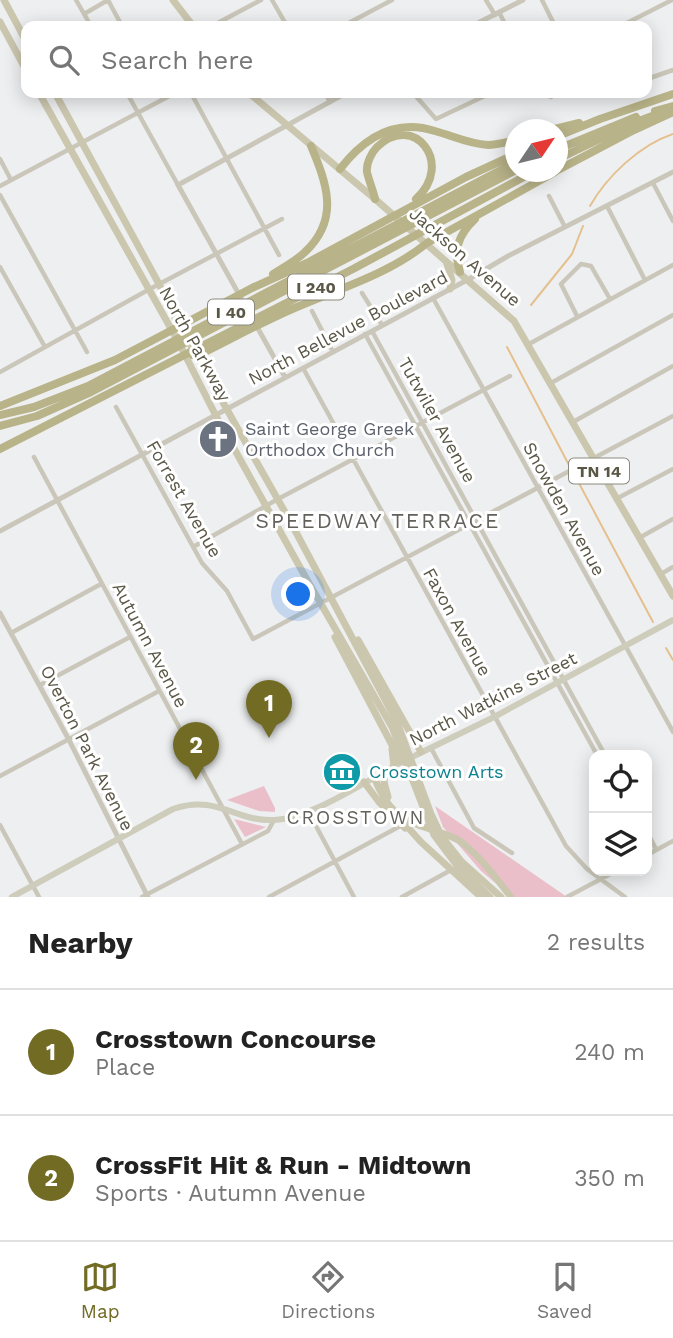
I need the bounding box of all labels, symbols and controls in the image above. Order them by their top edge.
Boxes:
search box [21,21,652,98]
icon: search [45,41,83,79]
text: Search here [101,45,253,75]
north arrow [505,119,568,182]
street label: Jackson Avenue [405,203,525,311]
street label: North Bellevue Boulevard [245,266,451,389]
road number: I 240 [288,274,344,300]
street label: North Parkway [155,283,236,405]
road number: I 40 [208,300,254,324]
street label: Tutwiler Avenue [394,353,481,486]
church icon: Saint George Greek Orthodox Church [197,418,239,460]
place label: Saint George Greek Orthodox Church [245,418,414,460]
street label: Forrest Avenue [142,436,226,561]
street label: Snowden Avenue [519,438,610,579]
road number: TN 14 [569,458,629,484]
district label: SPEEDWAY TERRACE [256,508,500,533]
street label: Faxon Avenue [419,564,496,680]
your location [281,577,315,611]
street label: Autumn Avenue [109,579,192,711]
street label: North Watkins Street [406,647,580,750]
street label: Overton Park Avenue [37,661,138,834]
pin: 1 [246,680,292,738]
pin: 2 [173,722,219,780]
map controls [589,750,652,876]
button: locate [589,750,652,813]
museum icon: Crosstown Arts [321,751,363,793]
place label: Crosstown Arts [369,761,504,782]
district label: CROSSTOWN [287,806,425,829]
button: layers [589,813,652,876]
text: Nearby [28,925,133,960]
text: 2 results [547,929,645,956]
text: Crosstown Concourse [95,1024,376,1054]
text: 1 [46,1039,56,1066]
text: 240 m [574,1039,645,1066]
text: Place [95,1054,155,1081]
text: CrossFit Hit & Run - Midtown [95,1150,471,1180]
text: 2 [44,1165,58,1192]
text: 350 m [574,1165,645,1192]
text: Sports · Autumn Avenue [95,1180,366,1207]
tab: Map [81,1258,120,1323]
tab: Directions [281,1258,375,1323]
tab: Saved [537,1258,592,1323]

